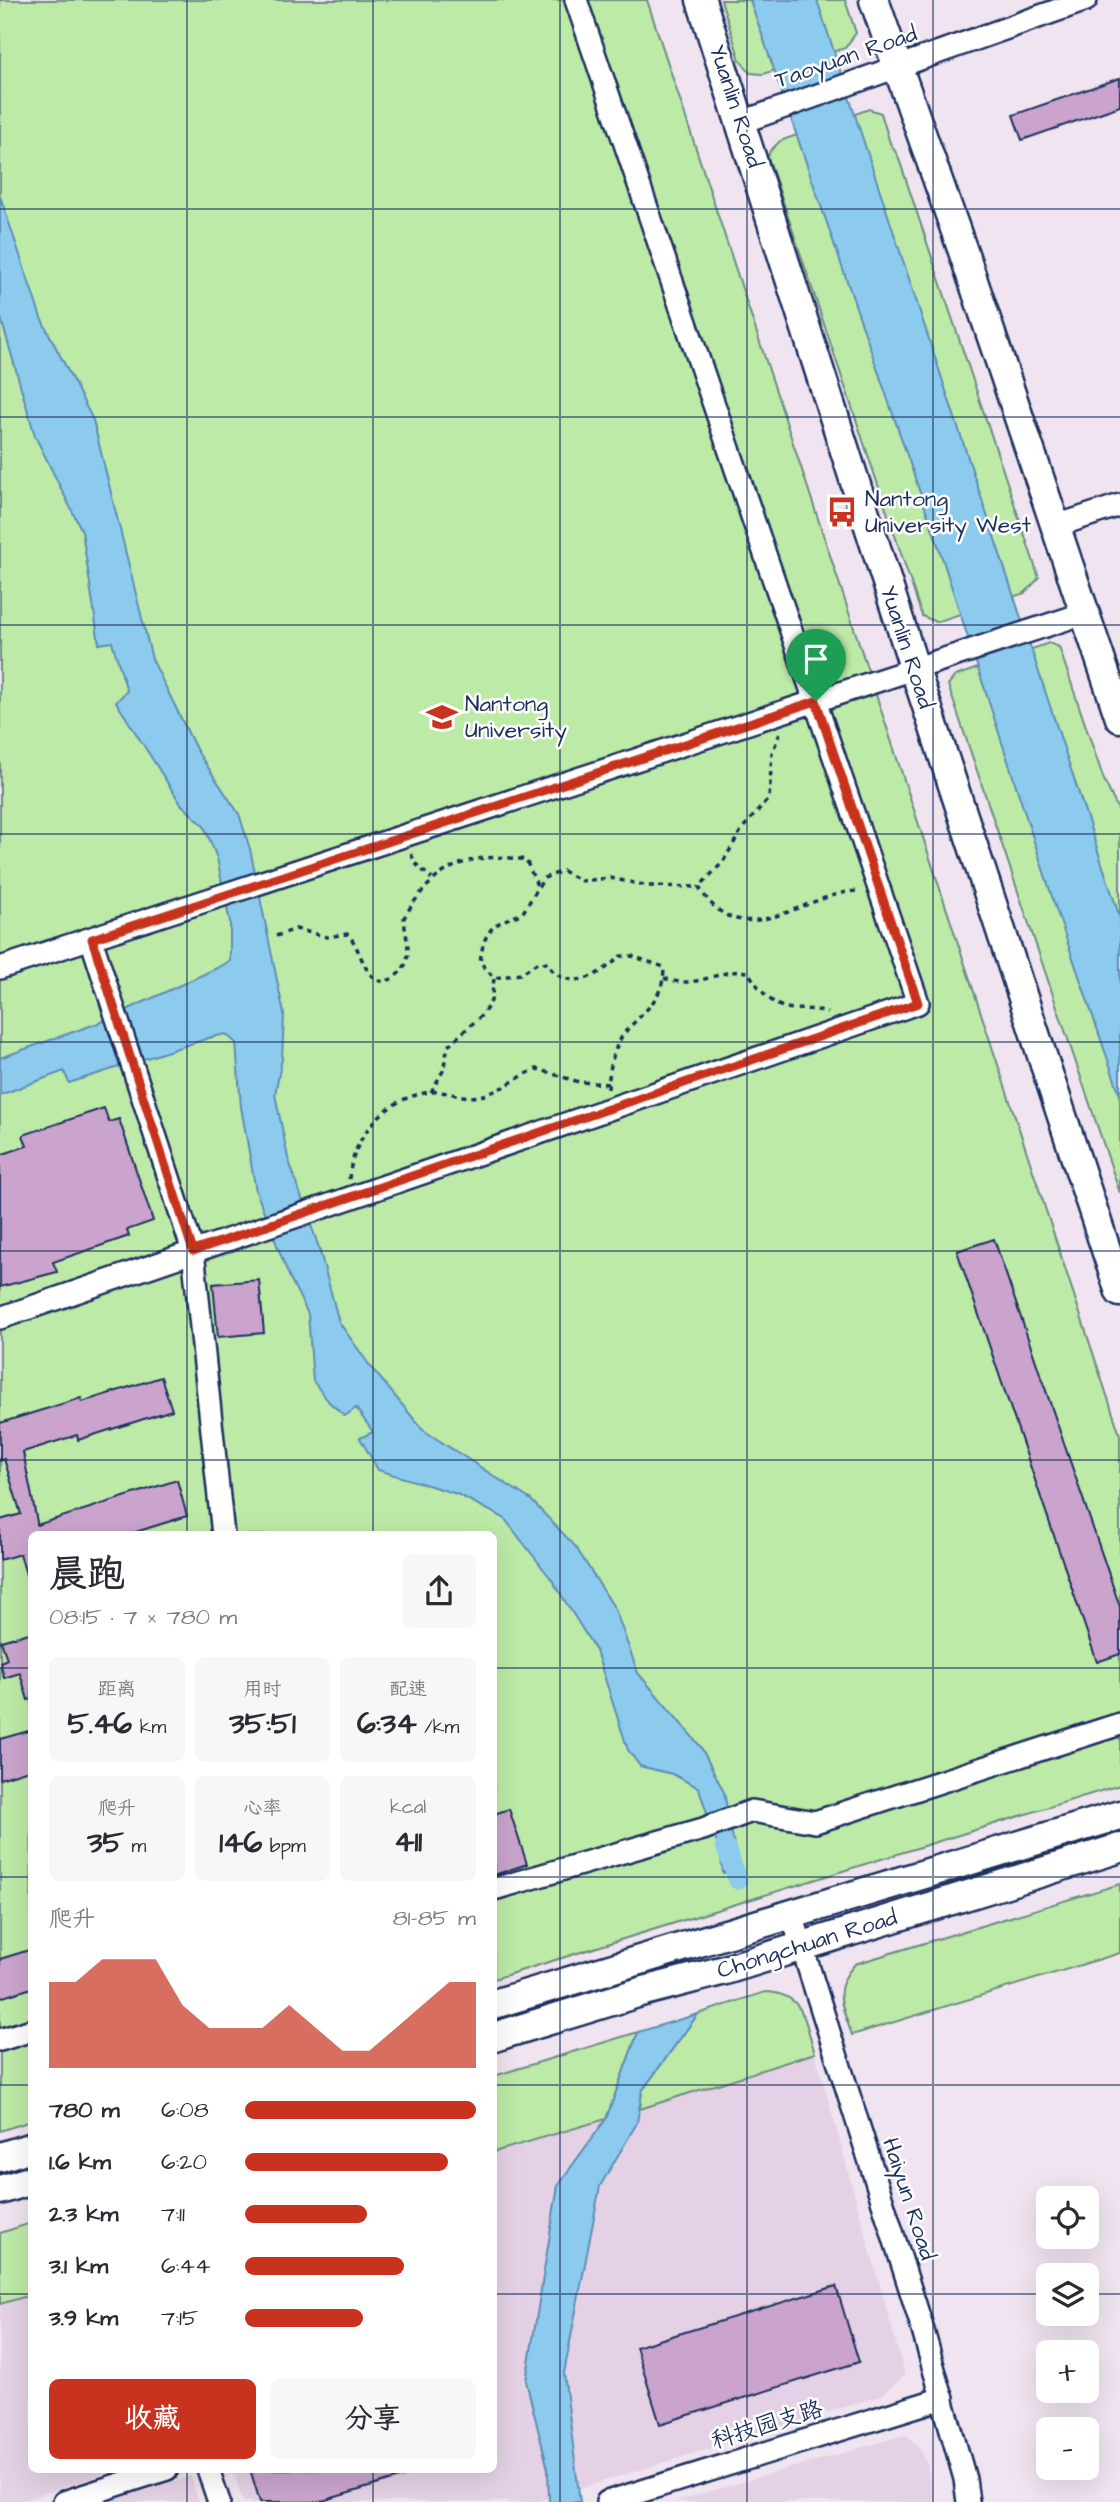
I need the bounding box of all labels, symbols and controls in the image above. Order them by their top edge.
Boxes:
street label: Taoyuan Road [771,18,922,97]
street label: Yuanlin Road [701,40,771,172]
place label: Nantong University West [865,483,1032,542]
bus stop icon: Nantong University West [825,495,859,529]
street label: Yuanlin Road [872,581,942,713]
pin [786,629,846,701]
icon: arrive [797,640,835,678]
place label: Nantong University [465,688,567,747]
school or university icon: Nantong University [425,700,459,734]
text: 晨跑 [49,1549,125,1601]
button: share [402,1554,476,1628]
text: 08:15 · 7 × 780 m [49,1601,237,1633]
text: 距离 [98,1676,136,1703]
text: 用时 [243,1676,282,1703]
text: 配速 [389,1676,427,1703]
text: 5.46 [67,1703,132,1745]
text: 35:51 [229,1703,296,1745]
text: 6:34 [357,1703,417,1745]
text: km [132,1714,166,1741]
text: /km [417,1714,459,1741]
text: kcal [390,1794,426,1821]
text: 爬升 [98,1795,136,1822]
text: 心率 [243,1795,282,1822]
text: 411 [394,1821,422,1863]
text: 35 [87,1822,124,1864]
text: 146 [219,1822,262,1864]
text: m [124,1833,146,1860]
text: bpm [262,1833,306,1860]
street label: Chongchuan Road [713,1901,901,1988]
text: 81–85 m [393,1902,476,1934]
text: 爬升 [49,1903,95,1935]
text: 780 m [49,2094,120,2126]
text: 6:08 [161,2094,209,2126]
street label: Haiyun Road [873,2134,944,2265]
text: 1.6 km [49,2146,111,2178]
text: 6:20 [161,2146,207,2178]
map controls [1036,2186,1099,2480]
button: locate [1036,2186,1099,2249]
text: 2.3 km [49,2198,118,2230]
text: 7:11 [161,2198,185,2230]
text: 3.1 km [49,2250,108,2282]
text: 6:44 [161,2250,211,2282]
button: layers [1036,2263,1099,2326]
text: 3.9 km [49,2302,118,2334]
text: 7:15 [161,2302,198,2334]
button: + [1036,2340,1099,2403]
button: 收藏 [49,2379,256,2459]
button: 分享 [270,2379,476,2459]
street label: 科技园支路 [707,2393,827,2457]
button: − [1036,2417,1099,2480]

